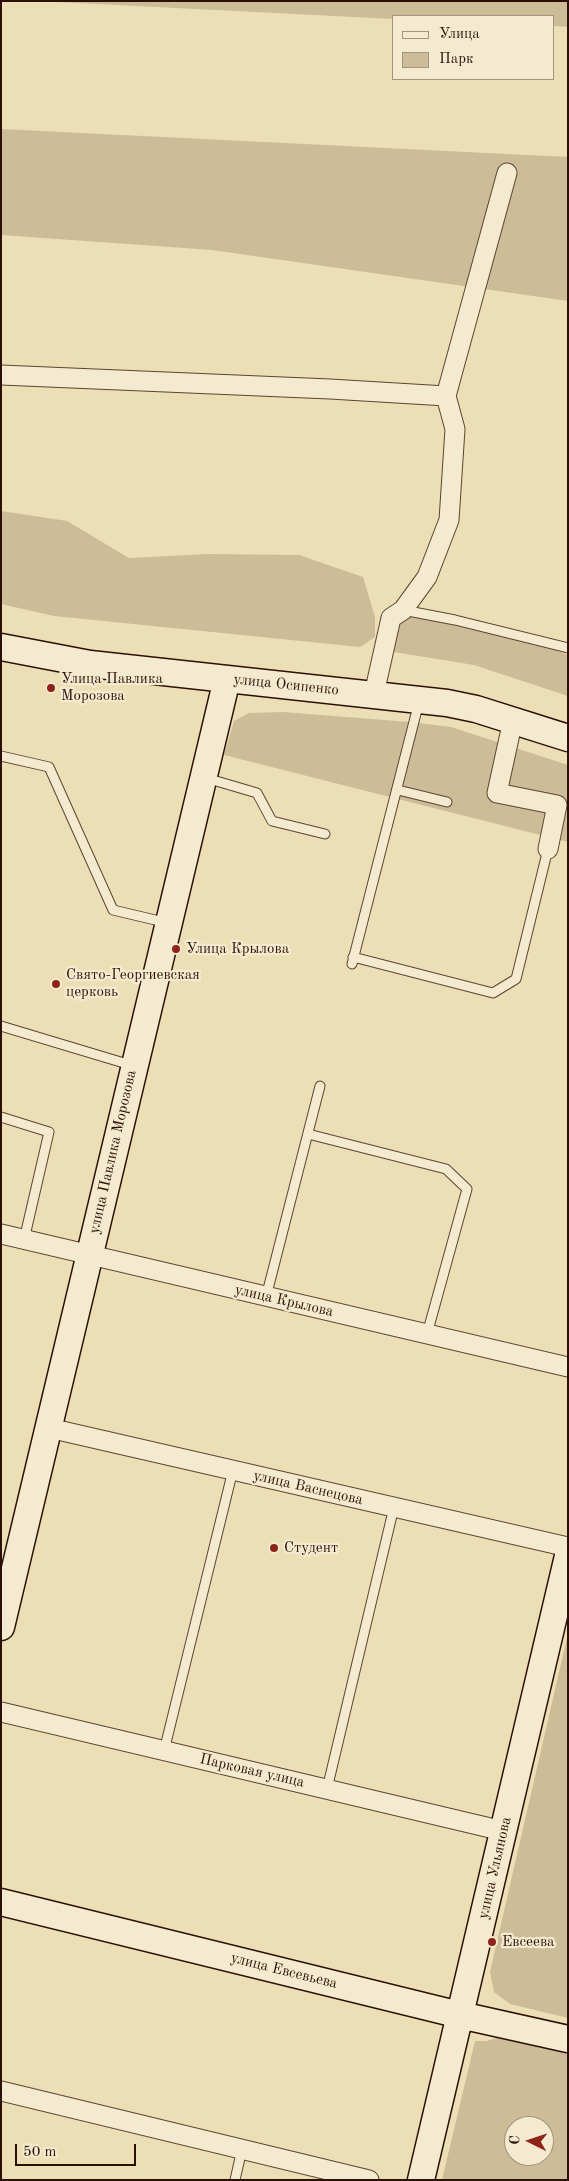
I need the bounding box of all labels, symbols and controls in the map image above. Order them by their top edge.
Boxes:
legend [392,15,554,80]
text: Улица [439,27,480,42]
text: Парк [439,52,474,67]
place label: Улица Павлика Морозова [61,670,163,705]
street label: улица Осипенко [232,671,340,699]
marker: Улица Павлика Морозова [45,682,57,694]
place label: Улица Крылова [186,940,289,958]
marker: Улица Крылова [170,943,182,955]
place label: Свято-Георгиевская церковь [66,966,200,1001]
marker: Свято-Георгиевская церковь [50,978,62,990]
street label: улица Павлика Морозова [85,1068,141,1236]
street label: улица Крылова [233,1281,335,1321]
street label: улица Васнецова [251,1467,365,1509]
place label: Студент [284,1539,338,1557]
marker: Студент [268,1542,280,1554]
street label: Парковая улица [198,1750,306,1792]
street label: улица Ульянова [474,1815,516,1921]
place label: Евсеева [502,1933,554,1951]
marker: Евсеева [486,1936,498,1948]
street label: улица Евсевьева [229,1949,339,1993]
north arrow [504,2116,554,2166]
scale bar [18,2134,139,2166]
text: С [508,2135,522,2145]
text: 50 m [23,2145,57,2160]

